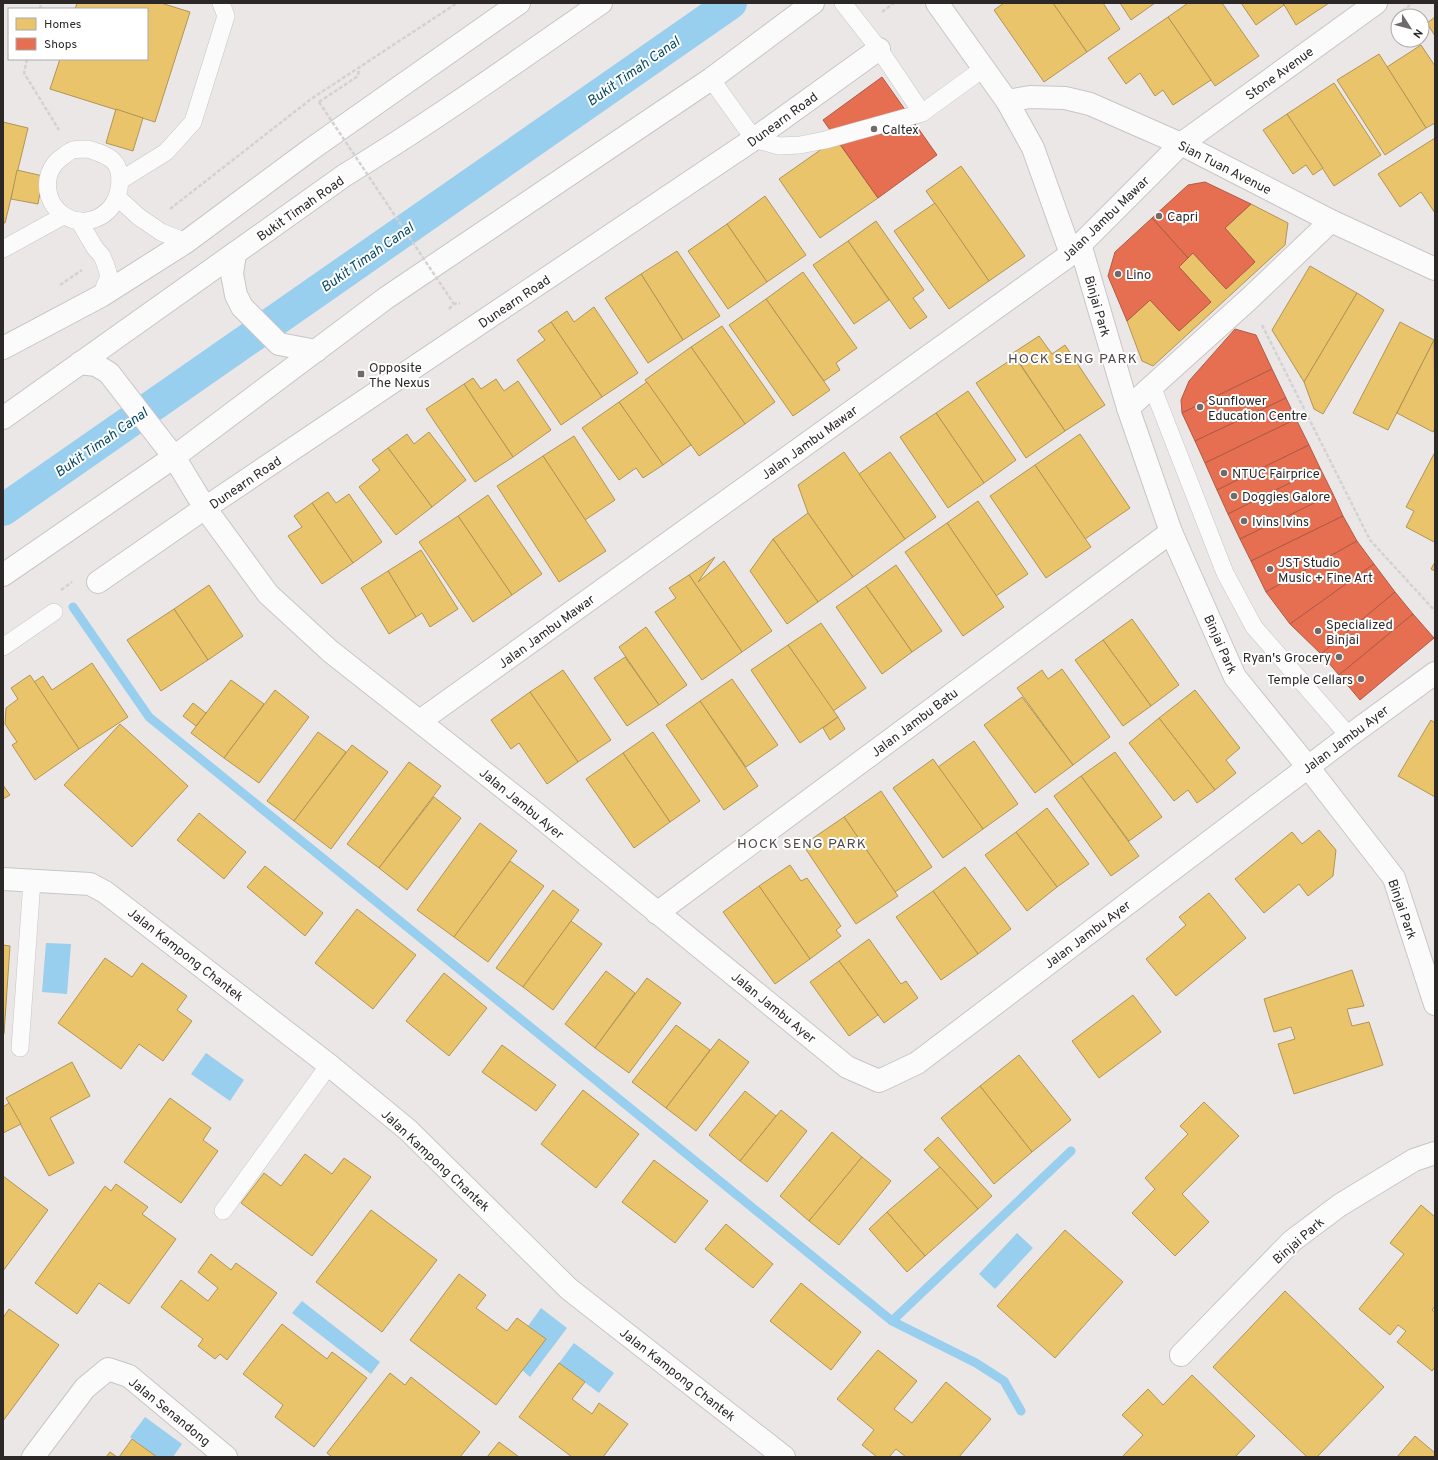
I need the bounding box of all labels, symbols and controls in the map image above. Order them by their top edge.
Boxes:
legend [8,8,148,60]
north arrow [1390,8,1430,48]
text: Homes [44,17,81,33]
text: N [1409,26,1425,41]
water label: Bukit Timah Canal [584,33,685,111]
text: Shops [44,37,77,53]
street label: Stone Avenue [1243,45,1317,105]
street label: Dunearn Road [745,90,822,152]
place label: Caltex [882,123,919,139]
marker: Caltex [869,124,879,134]
street label: Sian Tuan Avenue [1175,138,1273,199]
street label: Bukit Timah Road [254,174,348,246]
street label: Jalan Jambu Mawar [1059,174,1153,265]
place label: Capri [1167,210,1198,226]
marker: Capri [1154,211,1164,221]
water label: Bukit Timah Canal [318,219,419,297]
place label: Lino [1126,268,1151,284]
marker: Lino [1113,269,1123,279]
street label: Dunearn Road [476,273,554,333]
street label: Binjai Park [1080,274,1112,339]
district label: HOCK SENG PARK [1008,351,1138,368]
place label: Opposite The Nexus [369,361,430,392]
marker: Opposite The Nexus [356,369,366,379]
place label: Sunflower Education Centre [1208,394,1307,425]
marker: Sunflower Education Centre [1195,402,1205,412]
street label: Jalan Jambu Mawar [759,403,862,484]
water label: Bukit Timah Canal [52,404,153,482]
street label: Dunearn Road [207,454,285,514]
place label: NTUC Fairprice [1232,467,1320,483]
marker: NTUC Fairprice [1219,468,1229,478]
place label: Doggies Galore [1242,490,1330,506]
marker: Doggies Galore [1229,491,1239,501]
place label: Ivins Ivins [1252,515,1309,531]
marker: Ivins Ivins [1239,516,1249,526]
place label: JST Studio Music + Fine Art [1278,556,1373,587]
marker: JST Studio Music + Fine Art [1265,564,1275,574]
street label: Jalan Jambu Mawar [496,592,599,673]
street label: Binjai Park [1199,613,1239,677]
place label: Specialized Binjai [1326,618,1393,649]
marker: Specialized Binjai [1313,626,1323,636]
place label: Ryan's Grocery [1243,651,1331,667]
marker: Ryan's Grocery [1334,652,1344,662]
place label: Temple Cellars [1267,673,1353,689]
marker: Temple Cellars [1356,674,1366,684]
street label: Jalan Jambu Batu [869,686,962,761]
street label: Jalan Jambu Ayer [1300,703,1393,778]
street label: Jalan Jambu Ayer [475,766,566,844]
district label: HOCK SENG PARK [737,836,867,853]
street label: Binjai Park [1383,877,1419,942]
street label: Jalan Jambu Ayer [1042,898,1135,973]
street label: Jalan Kampong Chantek [124,905,246,1006]
street label: Jalan Jambu Ayer [727,970,818,1048]
street label: Jalan Kampong Chantek [377,1107,492,1216]
street label: Binjai Park [1270,1215,1328,1268]
street label: Jalan Kampong Chantek [616,1325,738,1426]
street label: Jalan Senandong [125,1375,213,1450]

